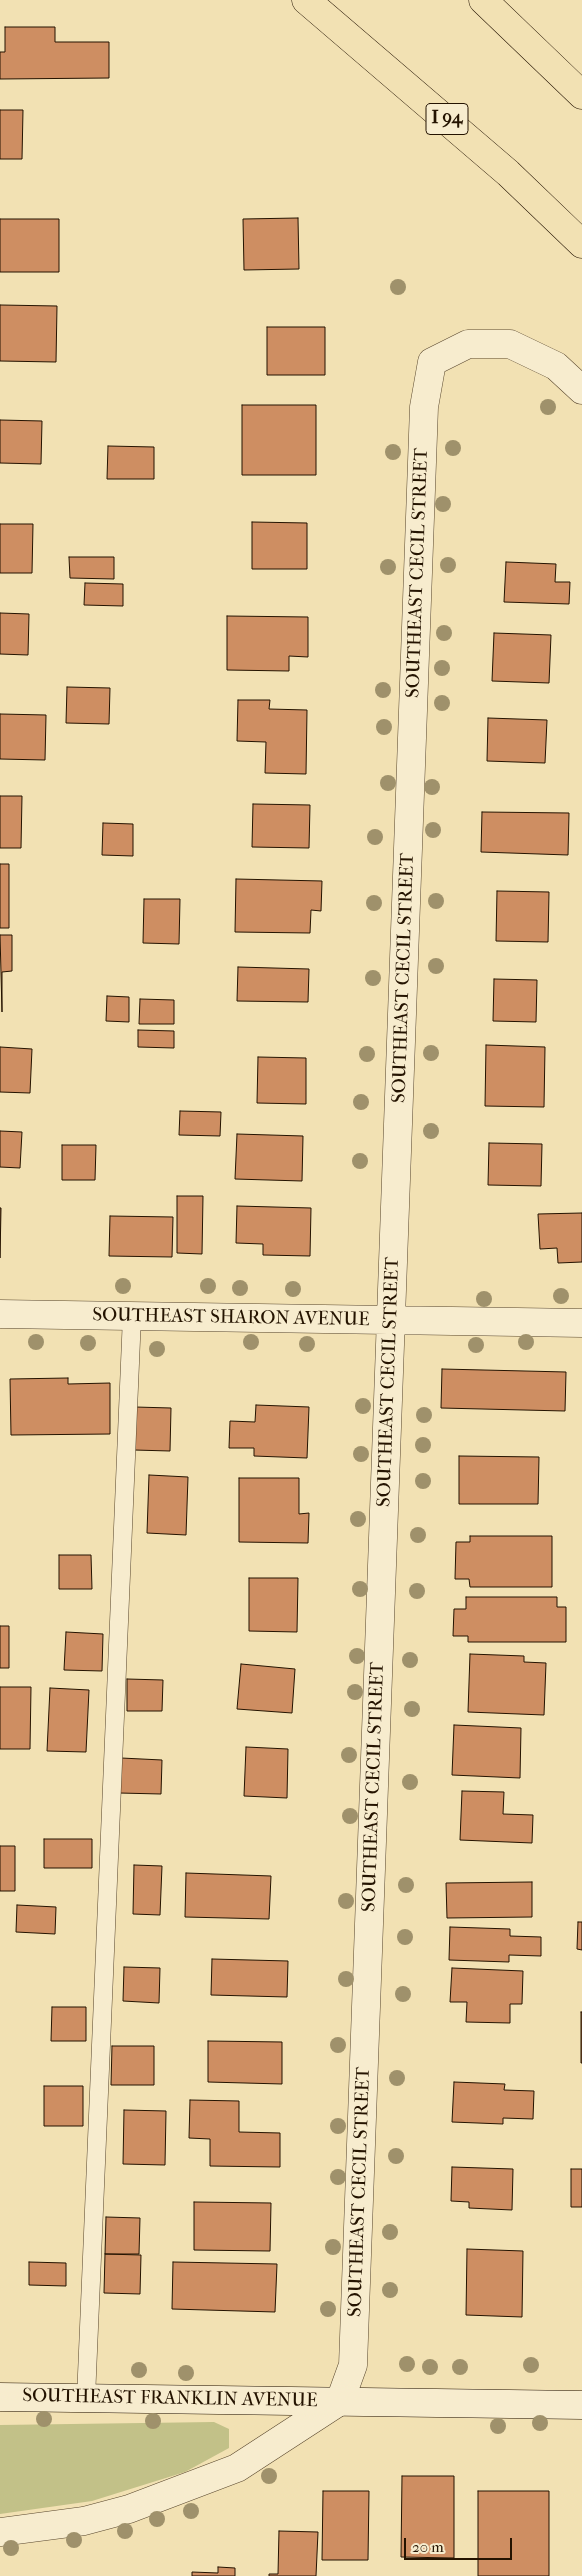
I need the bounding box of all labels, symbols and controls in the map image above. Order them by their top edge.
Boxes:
road number: I 94 [426,104,468,134]
street label: SOUTHEAST CECIL STREET [402,448,434,698]
street label: SOUTHEAST CECIL STREET [388,853,420,1103]
street label: SOUTHEAST CECIL STREET [373,1257,405,1507]
street label: SOUTHEAST SHARON AVENUE [92,1304,370,1332]
street label: SOUTHEAST CECIL STREET [358,1662,390,1912]
street label: SOUTHEAST CECIL STREET [344,2067,376,2317]
street label: SOUTHEAST FRANKLIN AVENUE [22,2385,318,2413]
scale bar [407,2528,514,2560]
text: 20 m [412,2538,444,2556]

